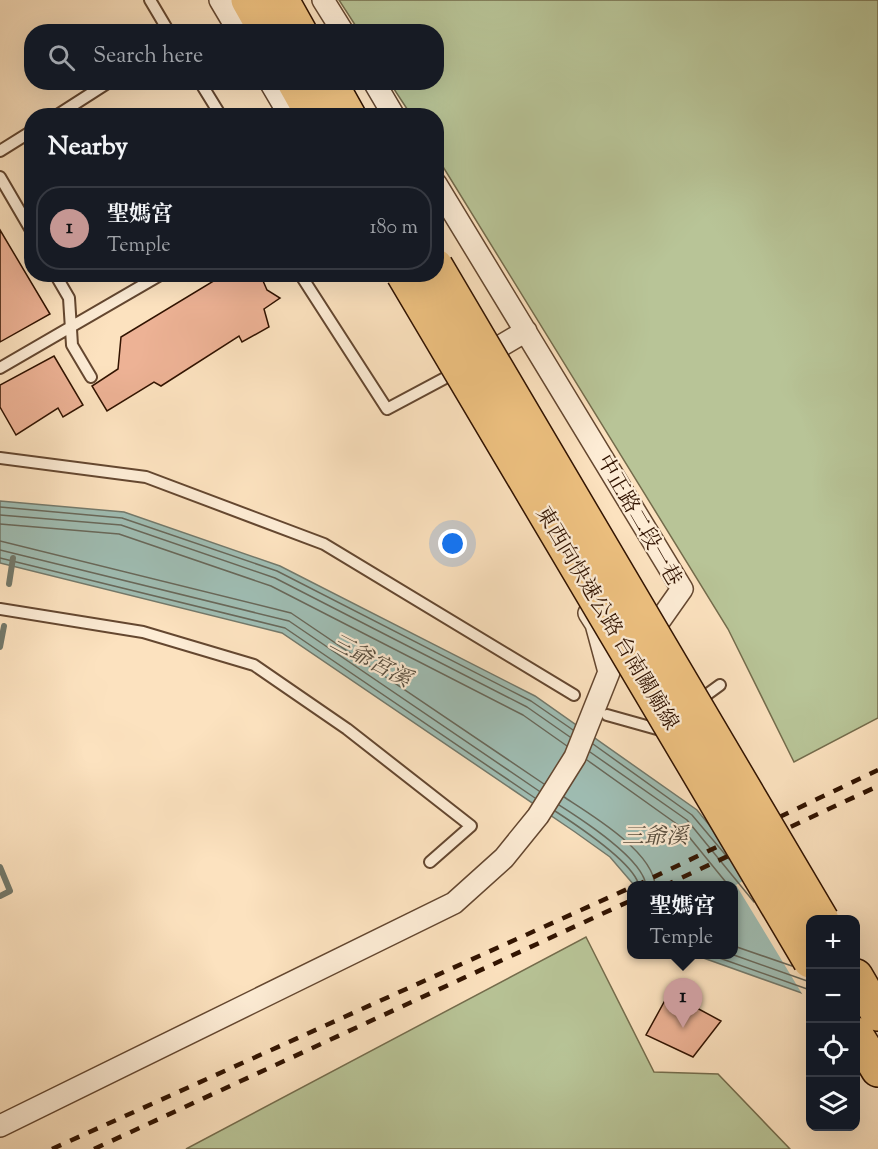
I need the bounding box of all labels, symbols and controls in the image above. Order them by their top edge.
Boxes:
search box [24,24,444,90]
icon: search [45,41,78,74]
text: Search here [93,41,203,73]
text: Nearby [48,129,128,166]
text: 聖媽宮 [107,200,173,232]
text: 1 [66,214,73,243]
text: 180 m [370,214,418,243]
text: Temple [107,232,171,261]
street label: 中正路二段一巷 [588,450,688,592]
street label: 東西向快速公路 台南關廟線 [527,501,685,737]
your location [438,529,467,558]
water label: 三爺宮溪 [324,627,418,698]
water label: 三爺溪 [622,822,690,854]
popup [627,881,738,959]
text: 聖媽宮 [649,892,716,924]
map controls [806,915,860,1131]
button: + [806,915,860,969]
text: Temple [649,924,713,953]
button: − [806,969,860,1023]
pin: 1 [664,978,702,1028]
button: locate [806,1023,860,1077]
button: layers [806,1077,860,1131]

